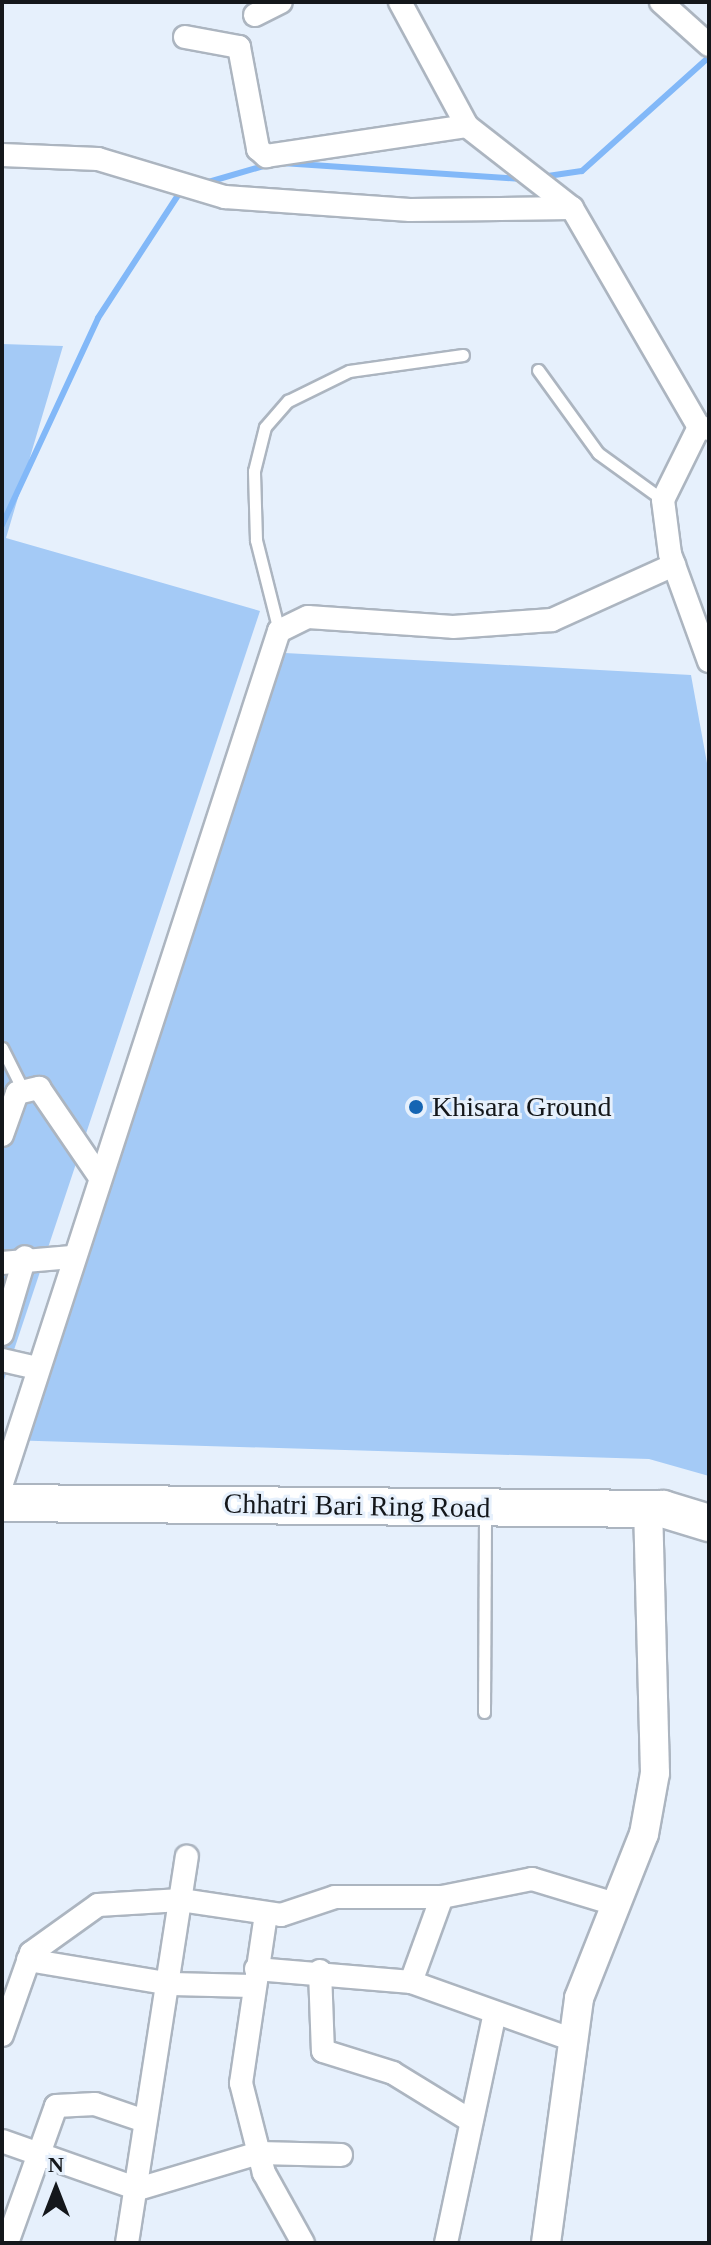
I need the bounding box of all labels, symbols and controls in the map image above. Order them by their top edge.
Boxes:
place label: Khisara Ground [432,1090,612,1124]
marker: Khisara Ground [407,1098,425,1116]
street label: Chhatri Bari Ring Road [223,1487,491,1525]
north arrow [16,2149,96,2229]
text: N [48,2152,64,2177]

